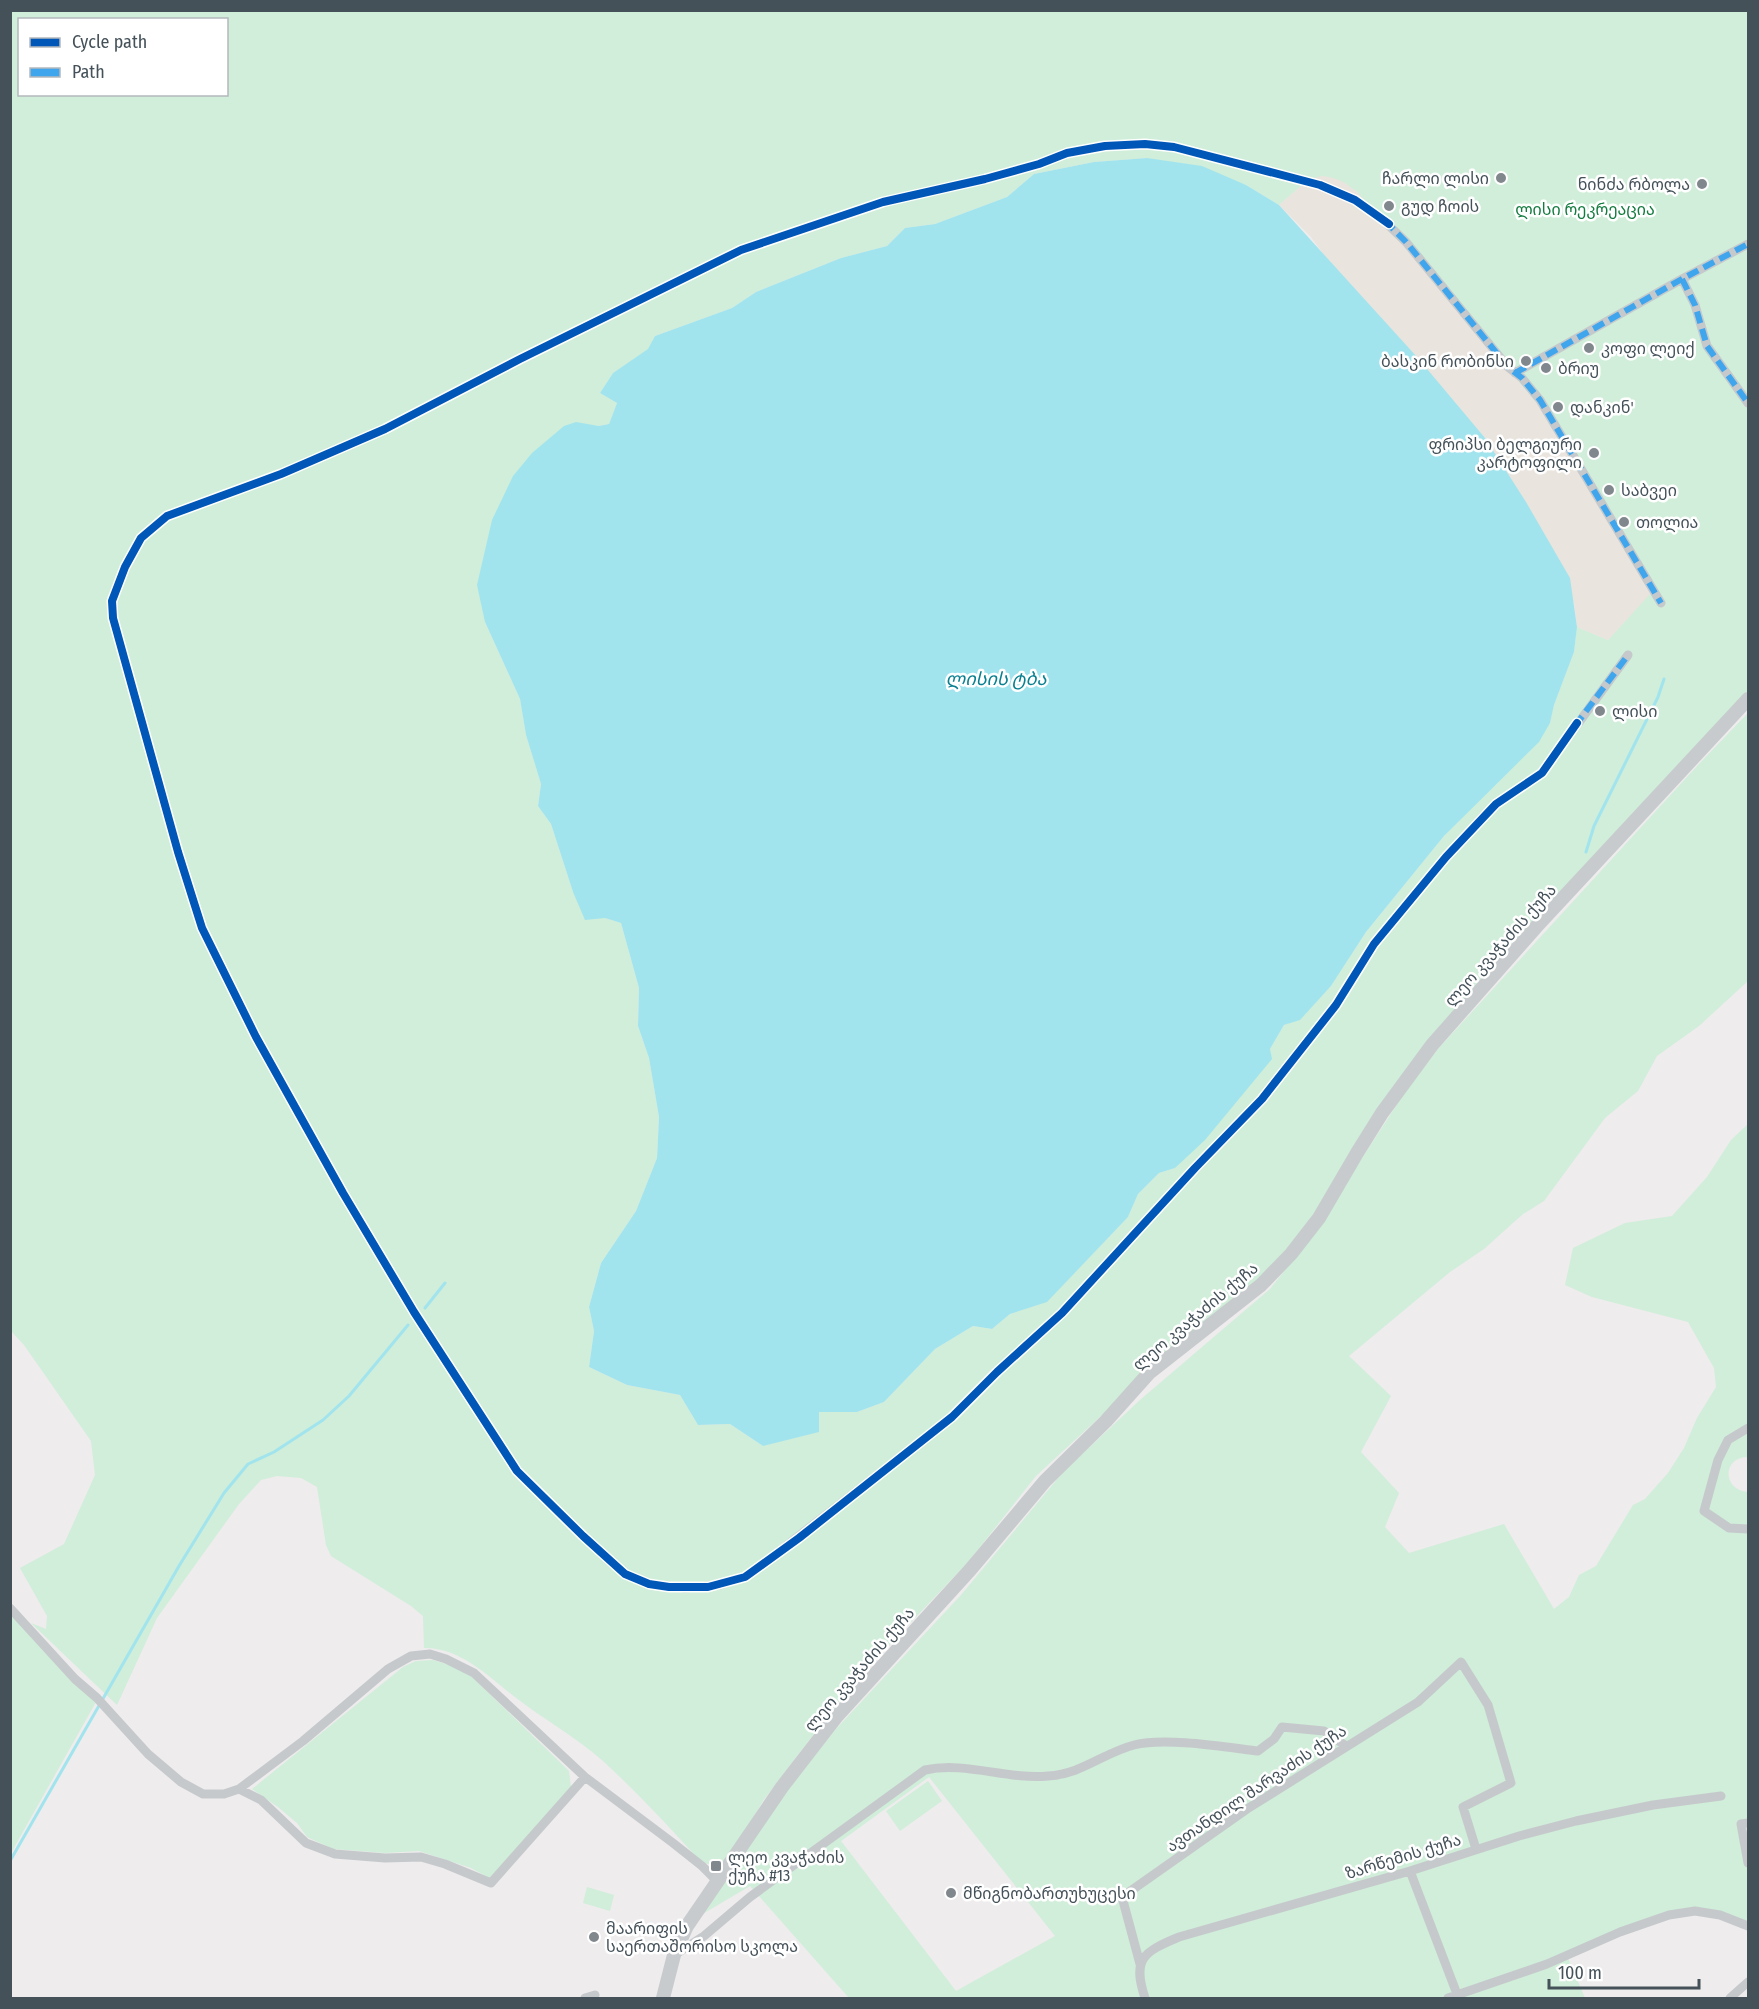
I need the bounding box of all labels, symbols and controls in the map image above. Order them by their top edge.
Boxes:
legend [18,18,228,96]
text: Cycle path [72,31,147,53]
text: Path [72,61,105,83]
place label: ჩარლი ლისი [1382,169,1489,189]
marker: ჩარლი ლისი [1494,171,1508,185]
place label: ნინძა რბოლა [1578,175,1690,195]
marker: ნინძა რბოლა [1695,177,1709,191]
place label: გუდ ჩოის [1401,197,1479,217]
marker: გუდ ჩოის [1382,199,1396,213]
park label: ლისი რეკრეაცია [1515,200,1655,220]
place label: კოფი ლეიქ [1601,339,1695,359]
marker: კოფი ლეიქ [1582,341,1596,355]
place label: ბასკინ რობინსი [1381,352,1514,371]
marker: ბასკინ რობინსი [1519,354,1533,368]
place label: ბრიუ [1558,359,1599,378]
marker: ბრიუ [1539,361,1553,375]
place label: დანკინ' [1570,398,1634,418]
marker: დანკინ' [1551,400,1565,414]
place label: ფრიპსი ბელგიური კარტოფილი [1428,435,1582,473]
marker: ფრიპსი ბელგიური კარტოფილი [1587,446,1601,460]
place label: საბვეი [1621,481,1677,500]
marker: საბვეი [1602,483,1616,497]
place label: თოლია [1636,513,1698,533]
marker: თოლია [1617,515,1631,529]
water label: ლისის ტბა [946,668,1047,690]
place label: ლისი [1612,702,1657,722]
marker: ლისი [1593,704,1607,718]
street label: ლეო კვაჭაძის ქუჩა [1441,880,1561,1011]
street label: ლეო კვაჭაძის ქუჩა [1129,1258,1262,1375]
street label: ლეო კვაჭაძის ქუჩა [800,1604,919,1736]
street label: ავთანდილ შარვაძის ქუჩა [1163,1721,1351,1857]
street label: ზარწემის ქუჩა [1343,1830,1463,1883]
place label: ლეო კვაჭაძის ქუჩა #13 [728,1848,845,1885]
marker: ლეო კვაჭაძის ქუჩა #13 [709,1859,723,1873]
place label: მწიგნობართუხუცესი [963,1884,1136,1903]
marker: მწიგნობართუხუცესი [944,1886,958,1900]
place label: მაარიფის საერთაშორისო სკოლა [606,1919,798,1957]
marker: მაარიფის საერთაშორისო სკოლა [587,1930,601,1944]
scale bar [1549,1952,1699,1990]
text: 100 m [1558,1962,1602,1984]

